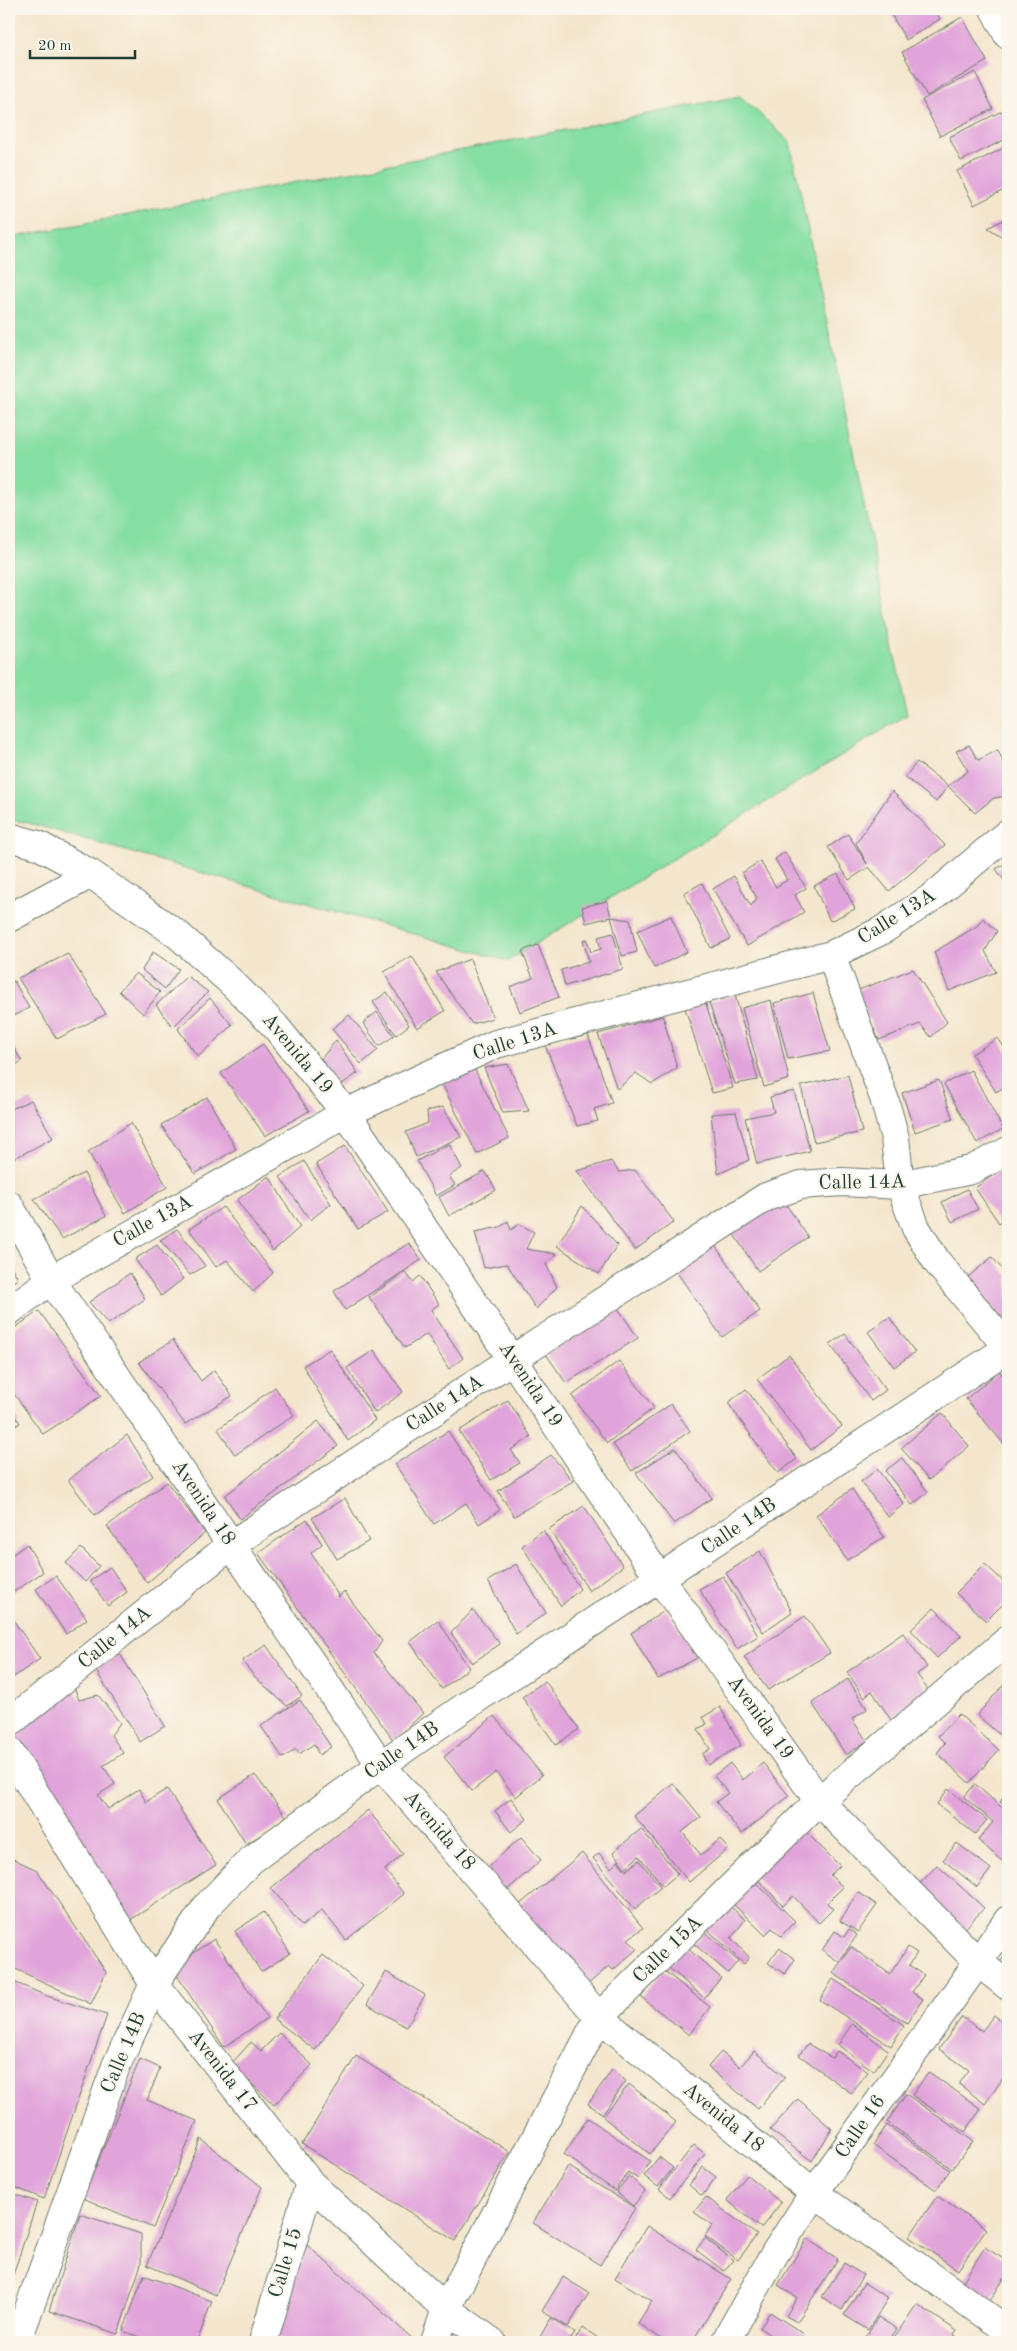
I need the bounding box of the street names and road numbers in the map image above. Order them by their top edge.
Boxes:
street label: Calle 13A [855,885,939,949]
street label: Avenida 19 [258,1010,336,1098]
street label: Calle 13A [470,1019,560,1065]
street label: Calle 14A [818,1172,906,1194]
street label: Calle 13A [110,1192,196,1252]
street label: Avenida 19 [494,1339,566,1431]
street label: Calle 14A [403,1372,487,1436]
street label: Avenida 18 [167,1457,239,1549]
street label: Calle 14B [698,1495,780,1559]
street label: Calle 14A [75,1603,155,1673]
street label: Avenida 19 [723,1672,797,1764]
street label: Calle 14B [361,1718,443,1784]
street label: Avenida 18 [399,1787,479,1875]
street label: Calle 15A [630,1912,706,1988]
street label: Calle 14B [98,2010,150,2096]
street label: Avenida 17 [184,2026,260,2116]
street label: Avenida 18 [679,2079,767,2157]
street label: Calle 16 [832,2092,890,2162]
street label: Calle 15 [266,2226,306,2300]

